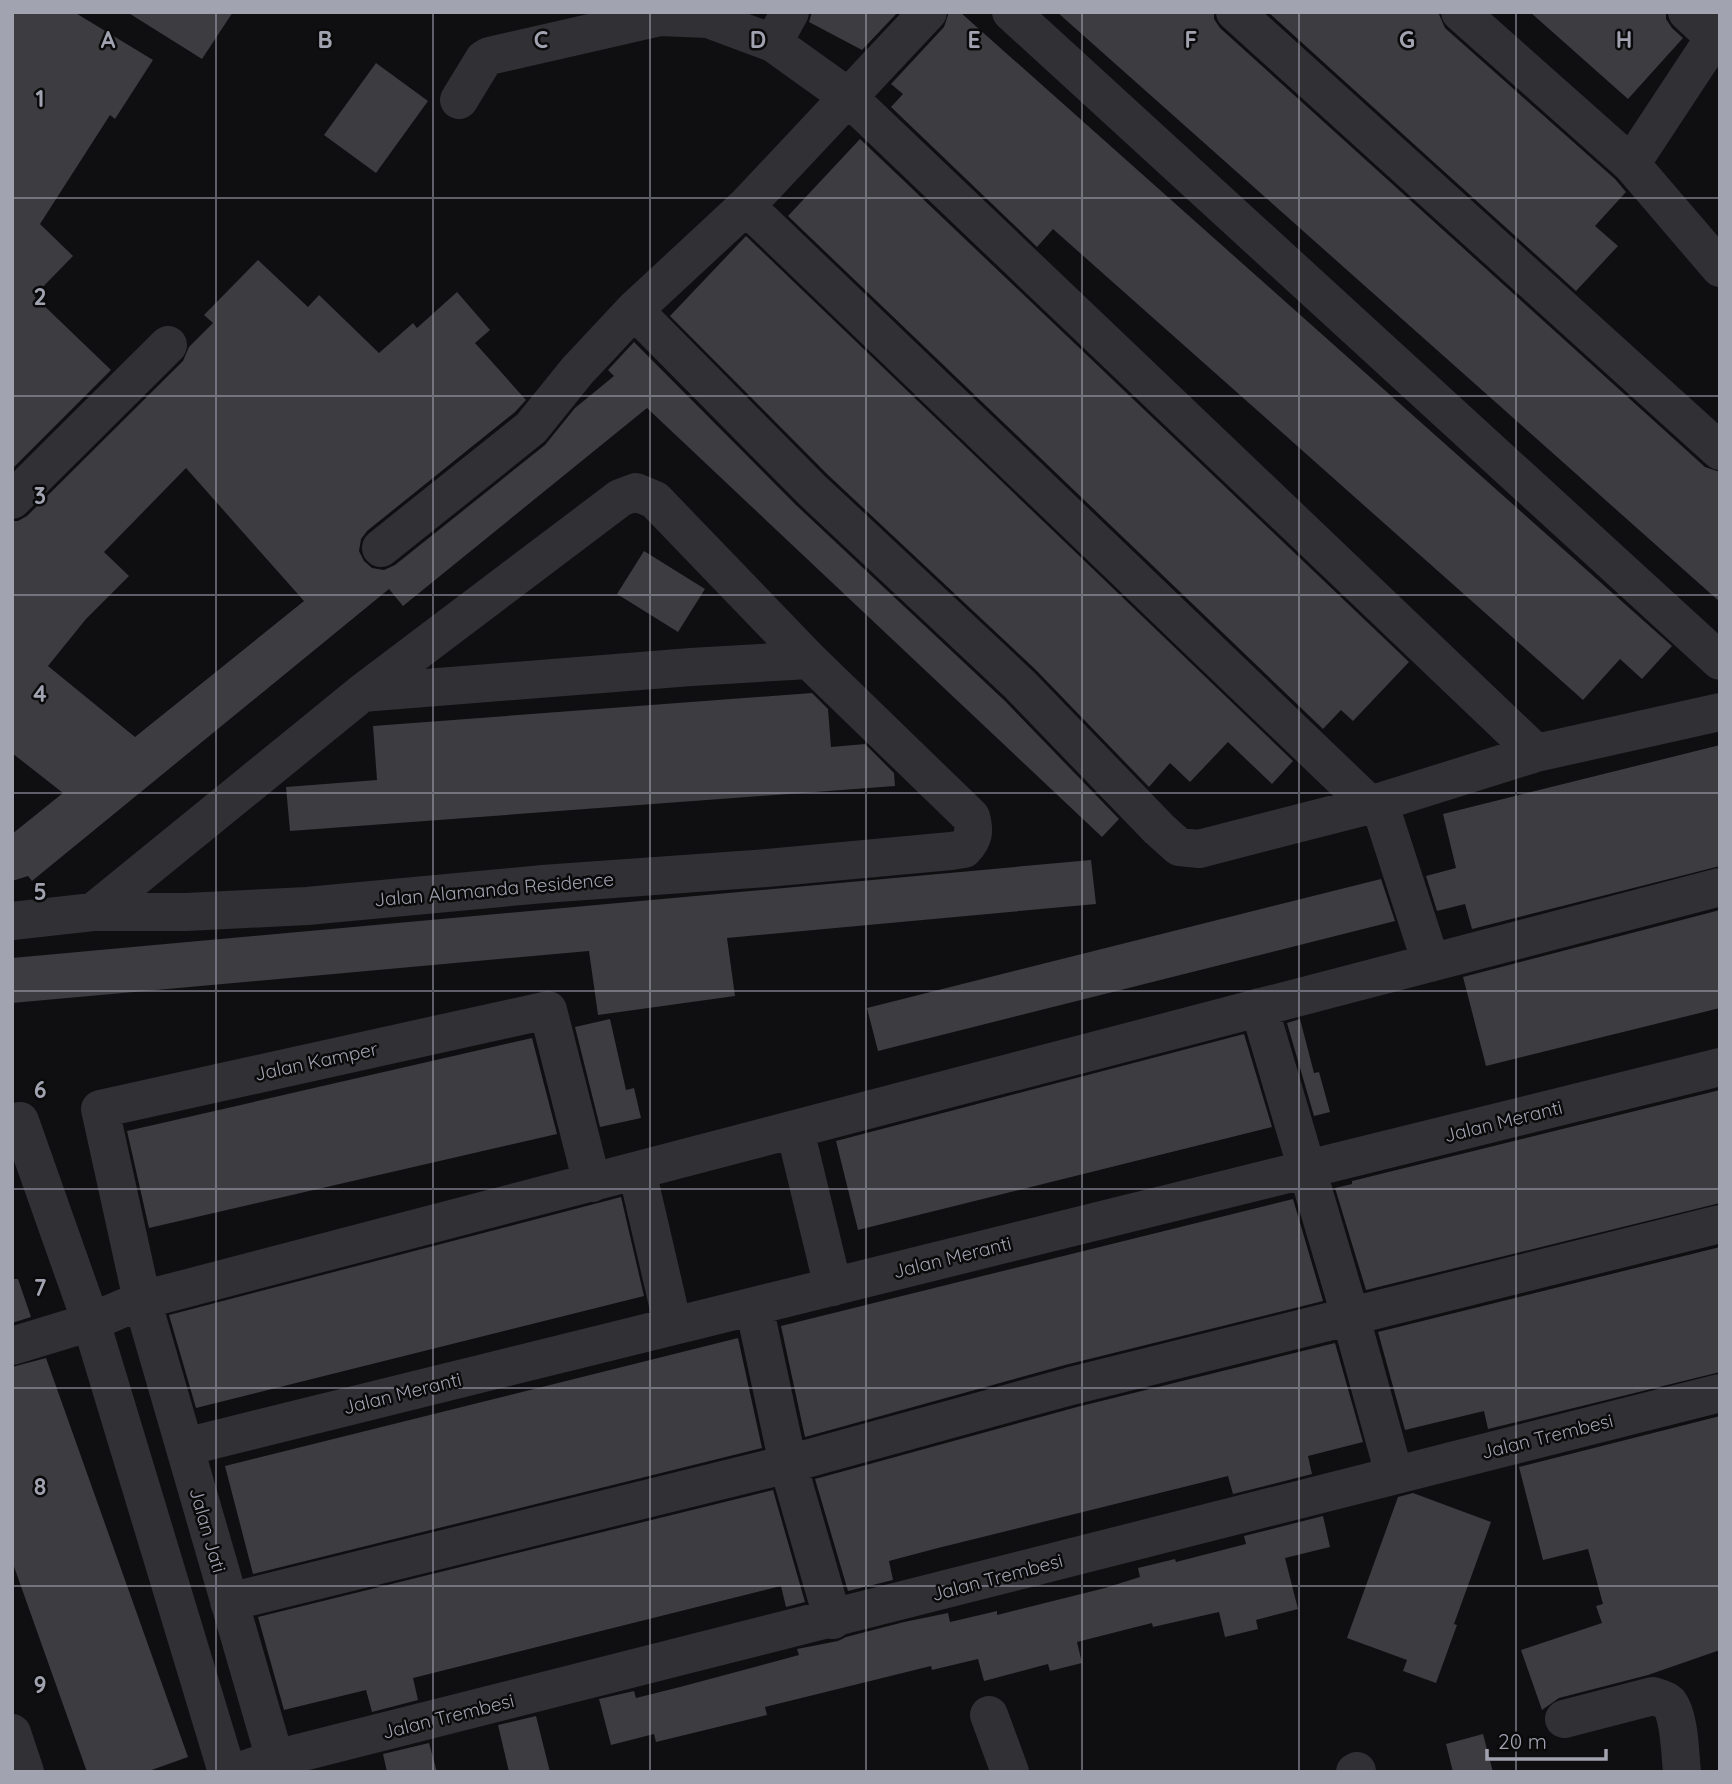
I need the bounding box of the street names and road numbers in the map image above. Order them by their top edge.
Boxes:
street label: Jalan Alamanda Residence [373,867,615,911]
street label: Jalan Kamper [252,1036,381,1086]
street label: Jalan Meranti [1441,1095,1565,1147]
street label: Jalan Meranti [890,1231,1014,1283]
street label: Jalan Meranti [340,1367,464,1419]
street label: Jalan Trembesi [1479,1408,1615,1464]
street label: Jalan Jati [184,1485,232,1575]
street label: Jalan Trembesi [929,1548,1065,1606]
street label: Jalan Trembesi [380,1688,516,1744]

